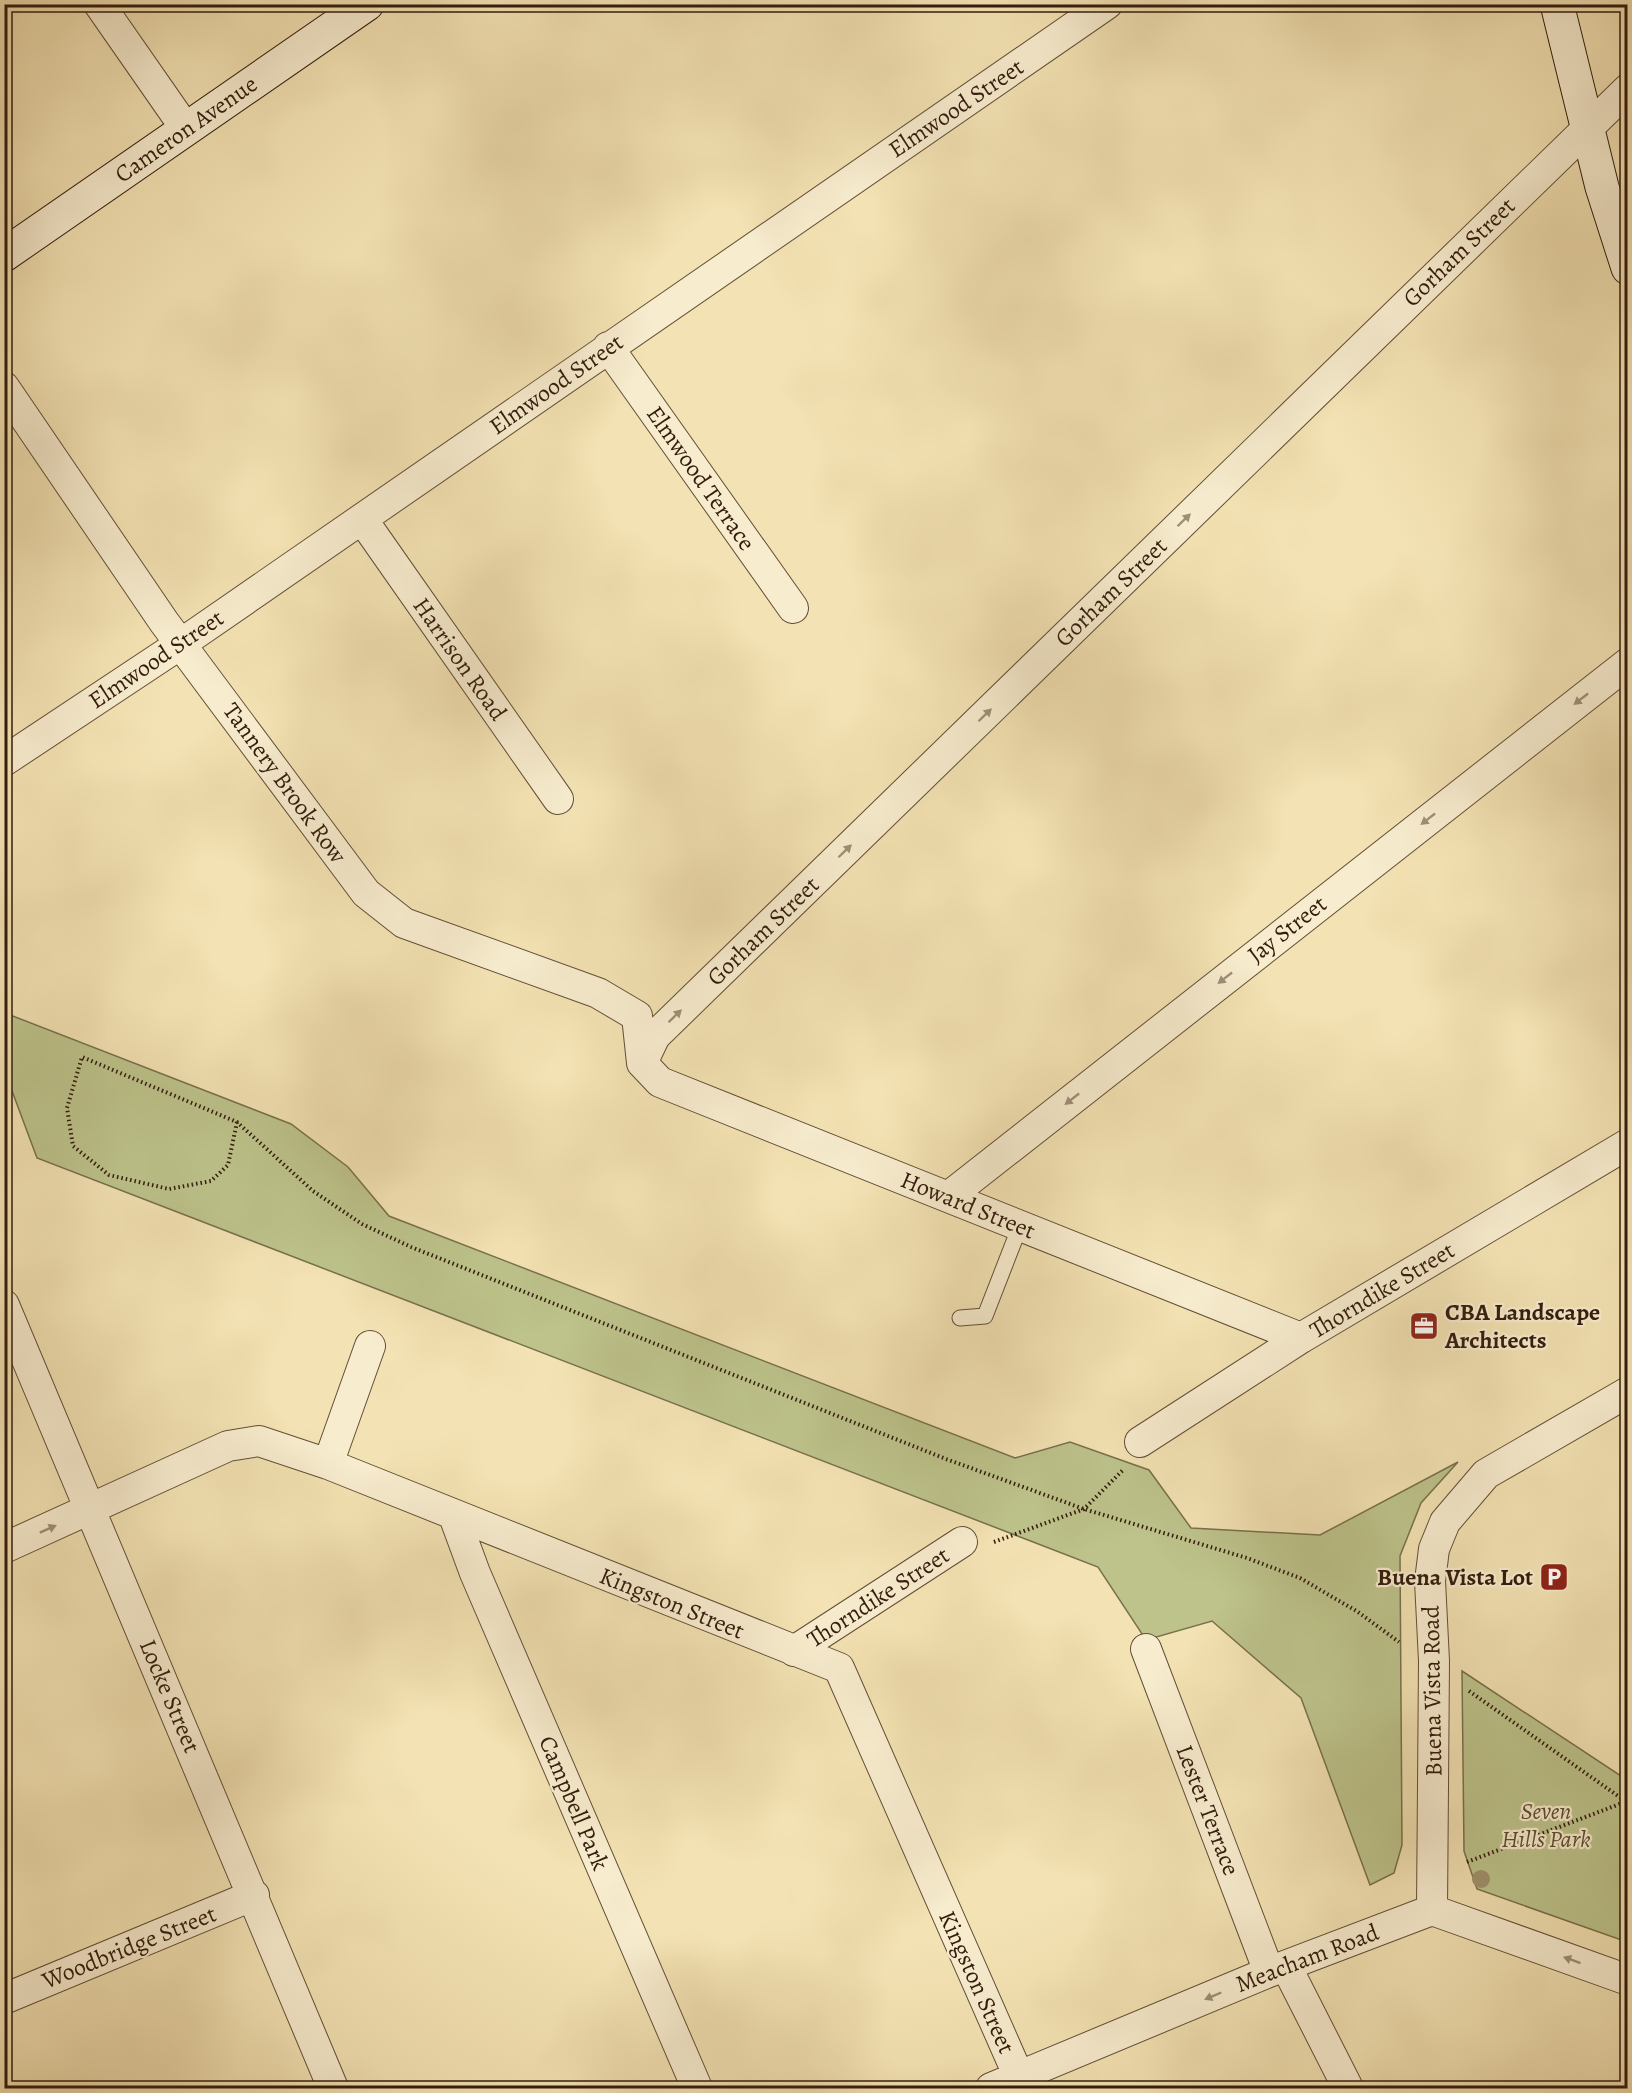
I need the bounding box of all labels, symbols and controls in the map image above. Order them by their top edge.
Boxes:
street label: Elmwood Street [882,51,1030,165]
street label: Cameron Avenue [108,68,264,190]
street label: Gorham Street [1396,190,1522,314]
street label: Elmwood Street [483,326,629,442]
street label: Elmwood Terrace [639,399,763,557]
one-way arrow [1177,513,1192,527]
street label: Gorham Street [1048,530,1174,654]
street label: Harrison Road [406,591,514,727]
street label: Elmwood Street [82,602,230,716]
one-way arrow [1574,692,1589,704]
street label: Tannery Brook Row [216,696,354,870]
one-way arrow [977,708,991,722]
one-way arrow [1420,813,1436,826]
one-way arrow [838,844,852,858]
street label: Gorham Street [700,869,826,993]
street label: Jay Street [1241,888,1333,970]
one-way arrow [1217,972,1233,985]
one-way arrow [668,1010,682,1024]
one-way arrow [1064,1092,1079,1104]
street label: Howard Street [896,1163,1040,1247]
street label: Thorndike Street [1304,1234,1460,1346]
place label: CBA Landscape Architects [1444,1296,1600,1356]
office icon: CBA Landscape Architects [1408,1310,1440,1342]
one-way arrow [39,1524,56,1533]
street label: Thorndike Street [801,1539,955,1655]
street label: Kingston Street [595,1559,749,1647]
place label: Buena Vista Lot [1377,1561,1533,1593]
parking icon: Buena Vista Lot [1538,1561,1570,1593]
street label: Buena Vista Road [1415,1605,1449,1777]
street label: Locke Street [132,1634,208,1758]
street label: Campbell Park [531,1731,617,1875]
street label: Lester Terrace [1168,1740,1248,1880]
park label: Seven Hills Park [1501,1795,1591,1855]
street label: Woodbridge Street [36,1897,221,1997]
street label: Kingston Street [931,1905,1023,2059]
street label: Meacham Road [1231,1916,1383,2000]
one-way arrow [1563,1954,1581,1964]
one-way arrow [1205,1991,1222,2000]

